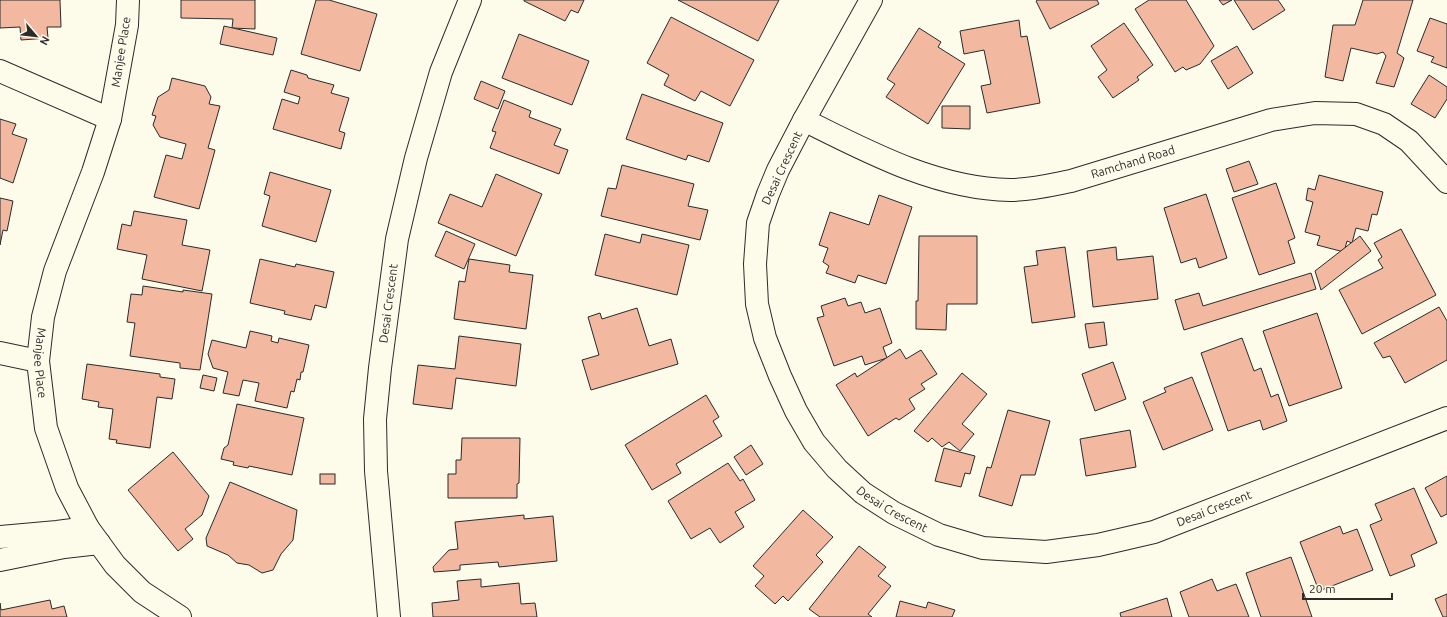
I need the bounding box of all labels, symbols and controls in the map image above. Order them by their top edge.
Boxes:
north arrow [16,16,56,56]
street label: Manjee Place [109,16,132,88]
text: N [38,34,52,47]
street label: Desai Crescent [759,129,804,207]
street label: Ramchand Road [1089,143,1176,181]
street label: Desai Crescent [376,263,400,344]
street label: Manjee Place [32,327,49,399]
street label: Desai Crescent [854,483,930,534]
street label: Desai Crescent [1174,488,1254,529]
scale bar [1303,575,1392,601]
text: 20 m [1309,582,1336,595]

